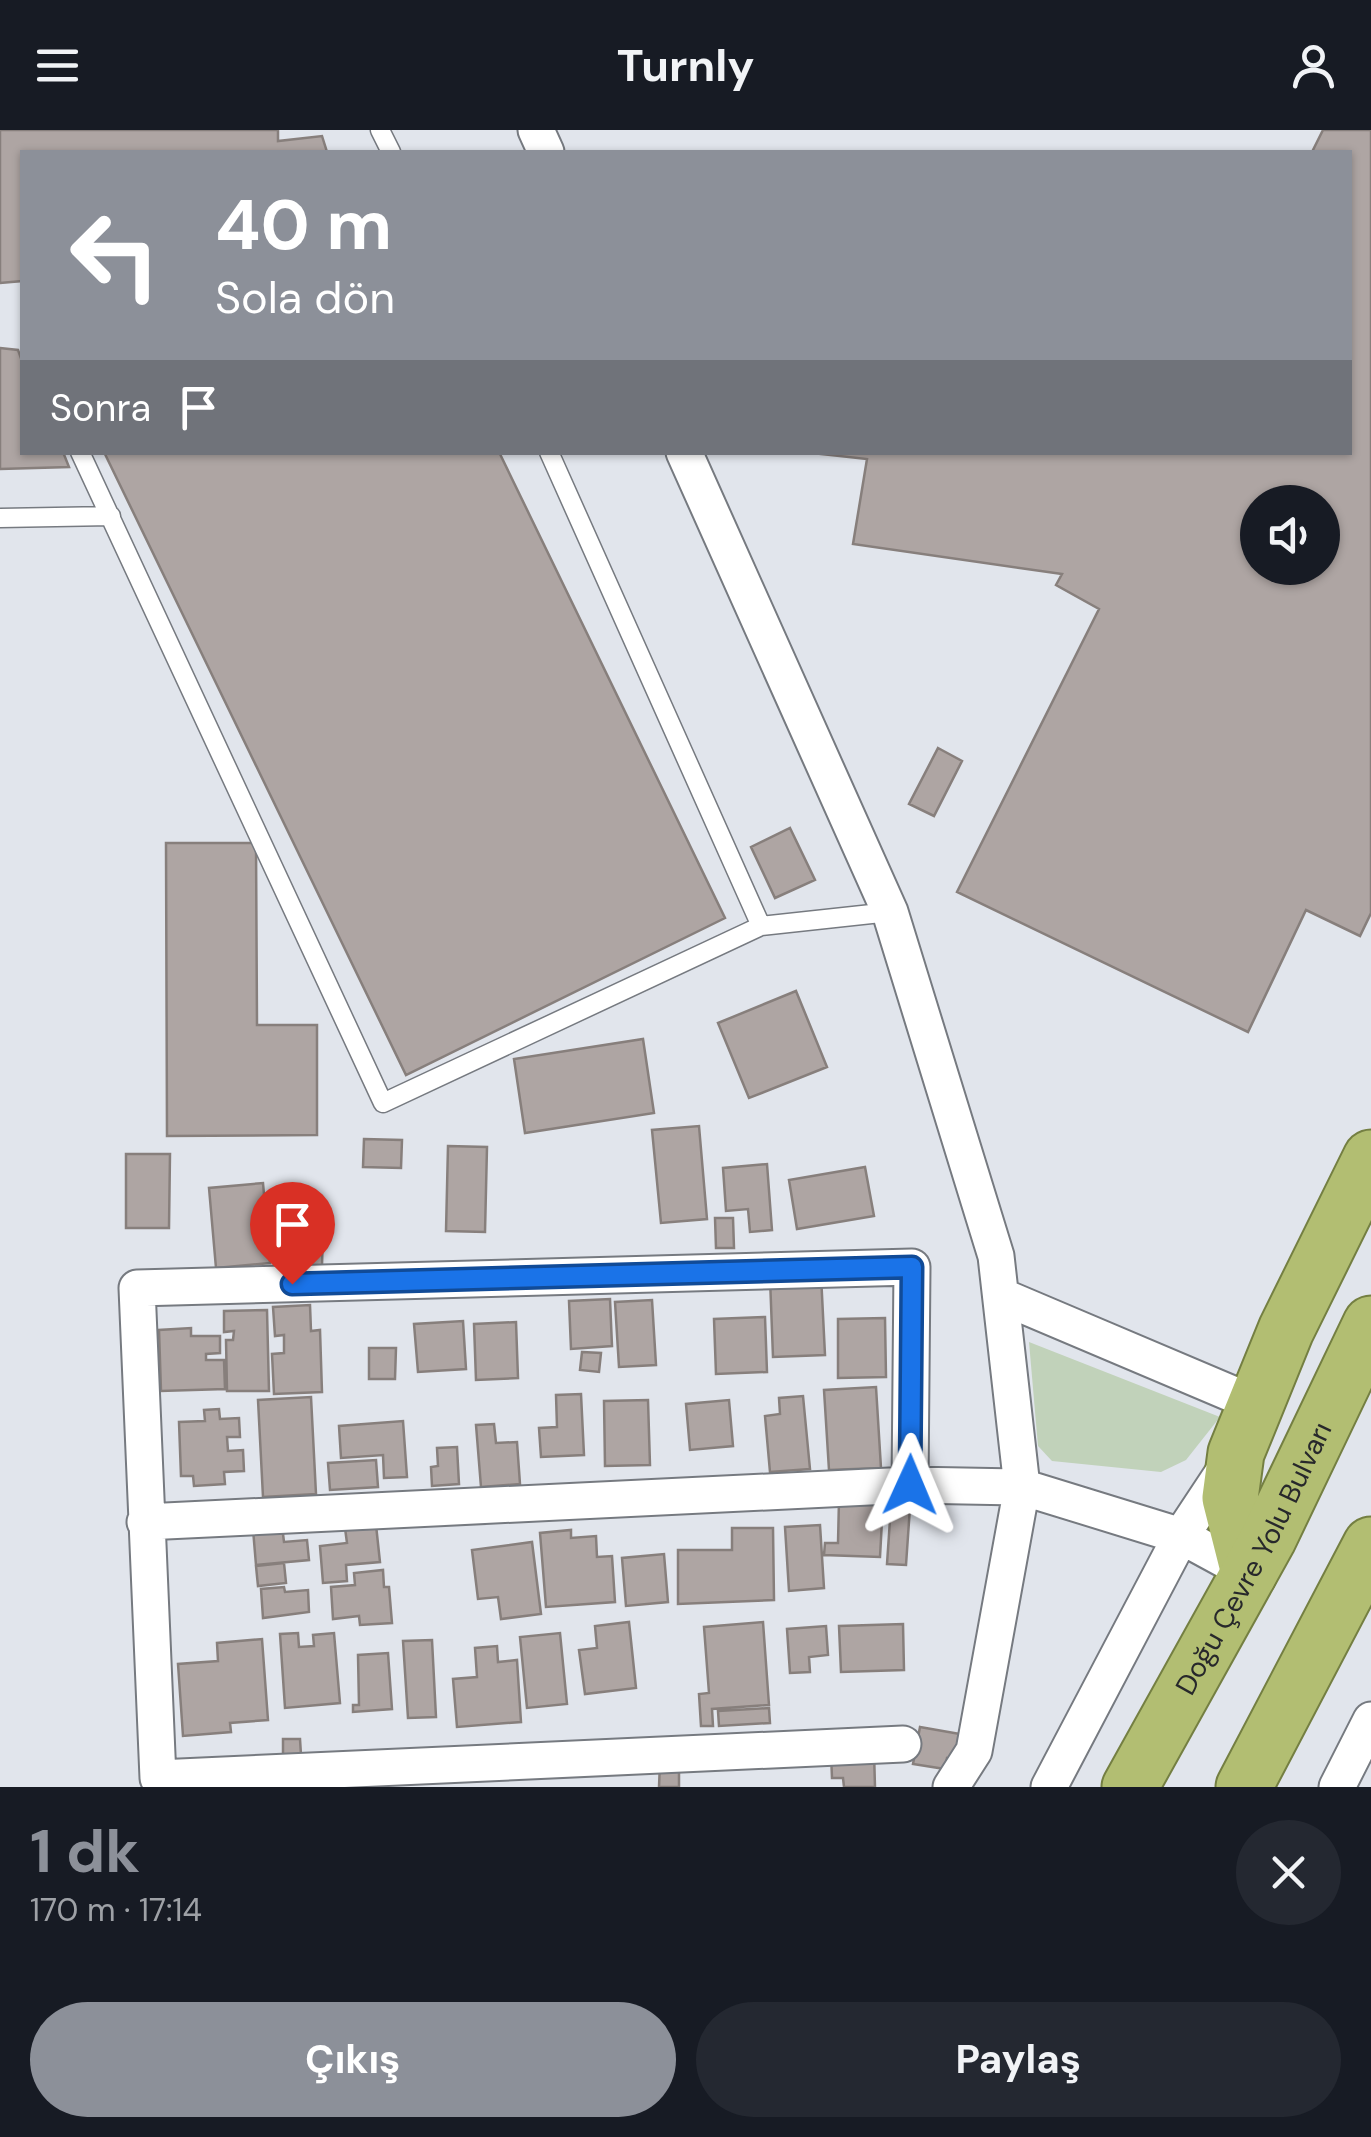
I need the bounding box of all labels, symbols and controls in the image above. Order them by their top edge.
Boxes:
text: Turnly [617,36,754,95]
icon: menu [30,38,85,93]
icon: person [1286,38,1341,93]
text: 40 m [215,180,392,271]
icon: left [50,190,180,320]
text: Sola dön [215,268,395,327]
icon: arrive [171,380,226,435]
text: Sonra [50,383,151,433]
map controls [1240,485,1340,585]
button: sound [1240,485,1340,585]
pin [250,1182,335,1285]
icon: arrive [265,1197,320,1252]
street label: Doğu Çevre Yolu Bulvarı [1167,1416,1340,1701]
position arrow [858,1433,962,1537]
text: 1 dk [30,1812,140,1891]
button: close [1236,1820,1341,1925]
text: 170 m · 17:14 [30,1889,202,1931]
button: Çıkış [30,2002,676,2117]
button: Paylaş [696,2002,1341,2117]

